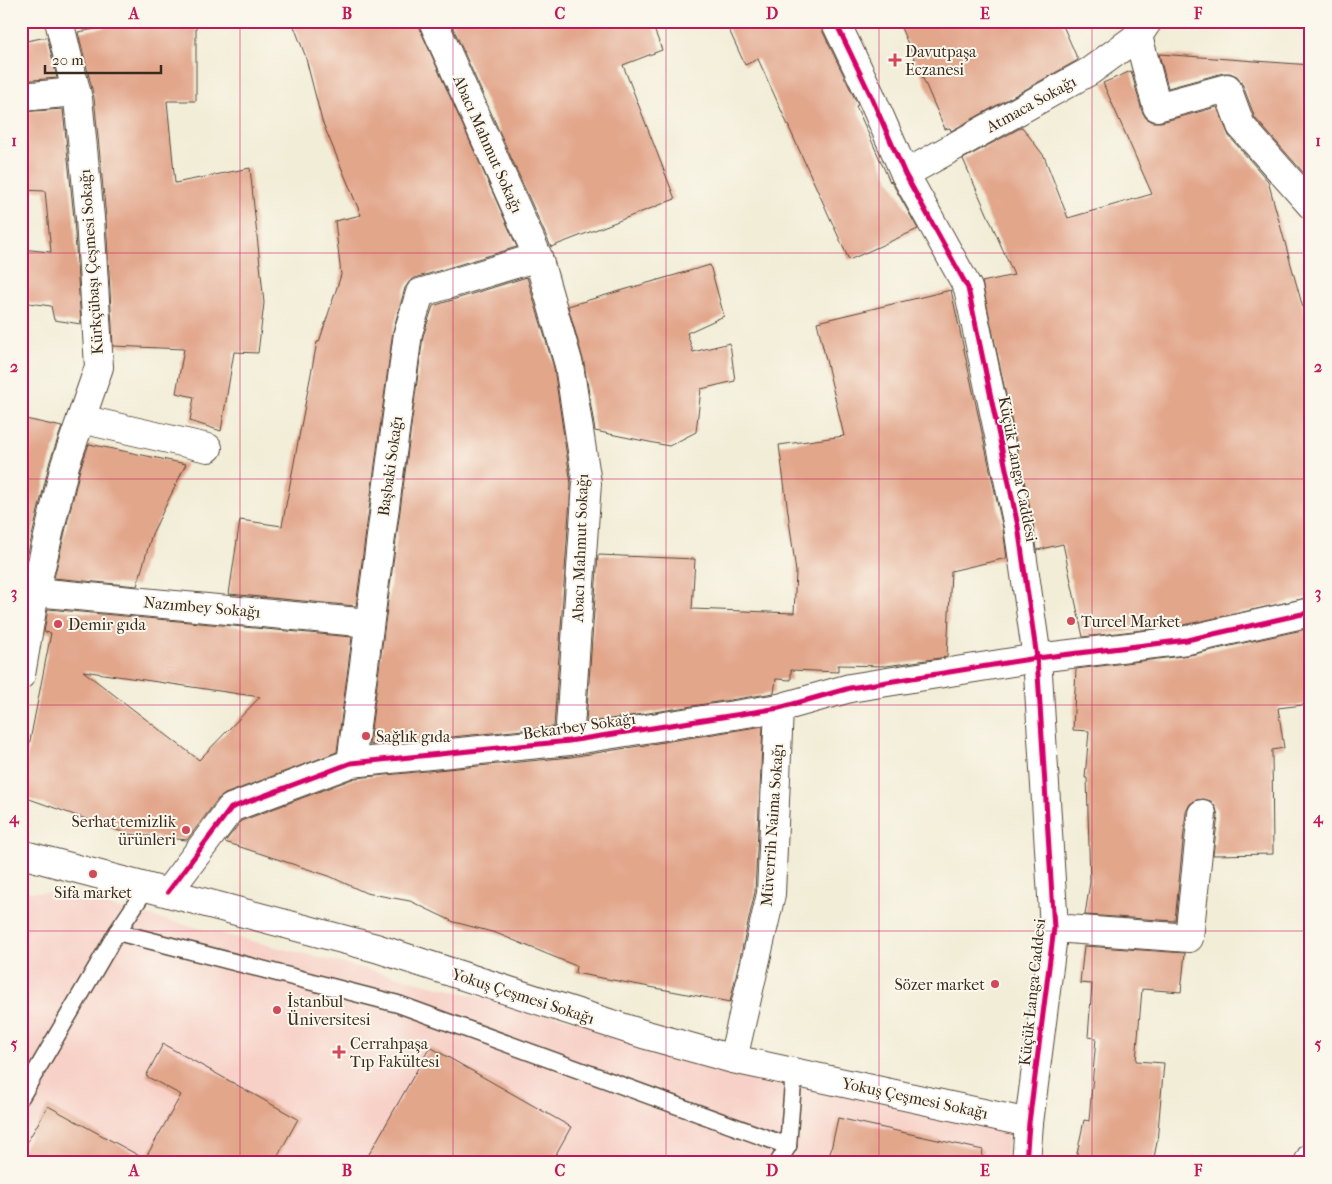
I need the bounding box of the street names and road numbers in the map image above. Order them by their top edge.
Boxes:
street label: Abacı Mahmut Sokağı [449,71,527,216]
street label: Atmaca Sokağı [982,71,1079,137]
street label: Kürkçübaşı Çeşmesi Sokağı [75,168,108,355]
street label: Küçük Langa Caddesi [995,395,1042,544]
street label: Başbaki Sokağı [374,414,407,517]
street label: Abacı Mahmut Sokağı [568,473,592,624]
street label: Nazımbey Sokağı [143,592,262,622]
street label: Bekarbey Sokağı [521,709,637,743]
street label: Müverrih Naima Sokağı [757,743,787,907]
street label: Küçük Langa Caddesi [1015,917,1049,1067]
street label: Yokuş Çeşmesi Sokağı [448,964,597,1029]
street label: Yokuş Çeşmesi Sokağı [839,1073,990,1124]

